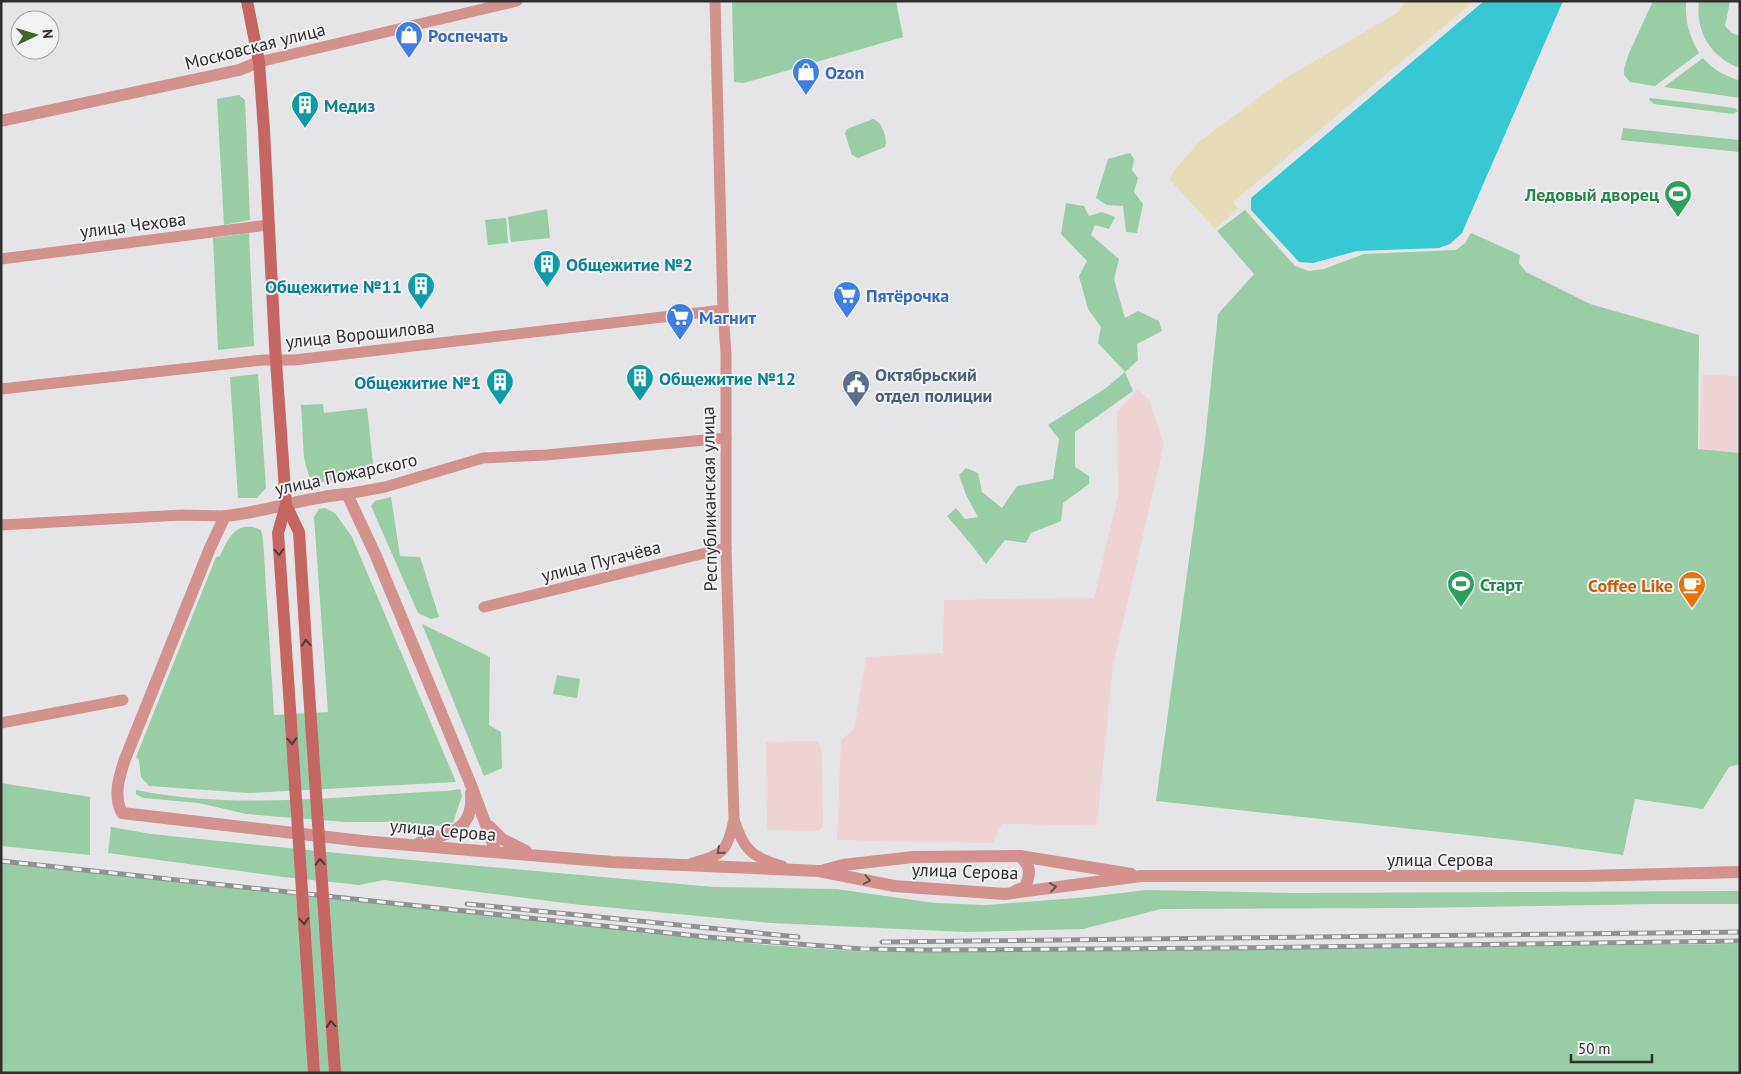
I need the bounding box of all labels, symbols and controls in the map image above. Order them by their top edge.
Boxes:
north arrow [10,10,60,60]
street label: Московская улица [182,17,328,75]
shop icon: Роспечать [394,20,424,59]
place label: Роспечать [428,24,508,47]
text: N [39,28,57,39]
shop icon: Ozon [791,57,821,96]
place label: Ozon [825,61,864,84]
building icon: Медиз [290,90,320,129]
place label: Медиз [324,94,375,117]
sports icon: Ледовый дворец [1663,179,1693,218]
place label: Ледовый дворец [1524,183,1659,206]
street label: улица Чехова [79,207,187,243]
building icon: Общежитие №2 [532,249,562,288]
place label: Общежитие №2 [566,253,693,276]
building icon: Общежитие №11 [406,271,436,310]
place label: Общежитие №11 [265,275,402,298]
supermarket icon: Пятёрочка [832,280,862,319]
place label: Пятёрочка [866,284,949,307]
supermarket icon: Магнит [665,302,695,341]
place label: Магнит [699,306,757,329]
street label: улица Ворошилова [284,315,436,353]
building icon: Общежитие №12 [625,363,655,402]
place label: Октябрьский отдел полиции [875,363,992,407]
building icon: Общежитие №1 [485,367,515,406]
place label: Общежитие №12 [659,367,796,390]
public building icon: Октябрьский отдел полиции [841,369,871,408]
place label: Общежитие №1 [354,371,481,394]
street label: Республиканская улица [696,406,722,592]
street label: улица Пожарского [273,448,419,500]
street label: улица Пугачёва [539,535,663,587]
one-way arrow [274,548,285,556]
sports icon: Старт [1446,569,1476,608]
cafe icon: Coffee Like [1677,570,1707,609]
place label: Старт [1480,573,1523,596]
place label: Coffee Like [1588,574,1673,597]
one-way arrow [301,639,312,647]
one-way arrow [286,738,297,746]
street label: улица Серова [389,814,497,846]
one-way arrow [717,845,726,854]
street label: улица Серова [1387,848,1493,871]
one-way arrow [315,858,326,866]
street label: улица Серова [911,858,1019,884]
one-way arrow [862,875,871,885]
one-way arrow [1049,883,1058,893]
one-way arrow [298,917,309,925]
one-way arrow [326,1020,337,1028]
scale bar [1571,1032,1652,1064]
text: 50 m [1578,1039,1611,1058]

